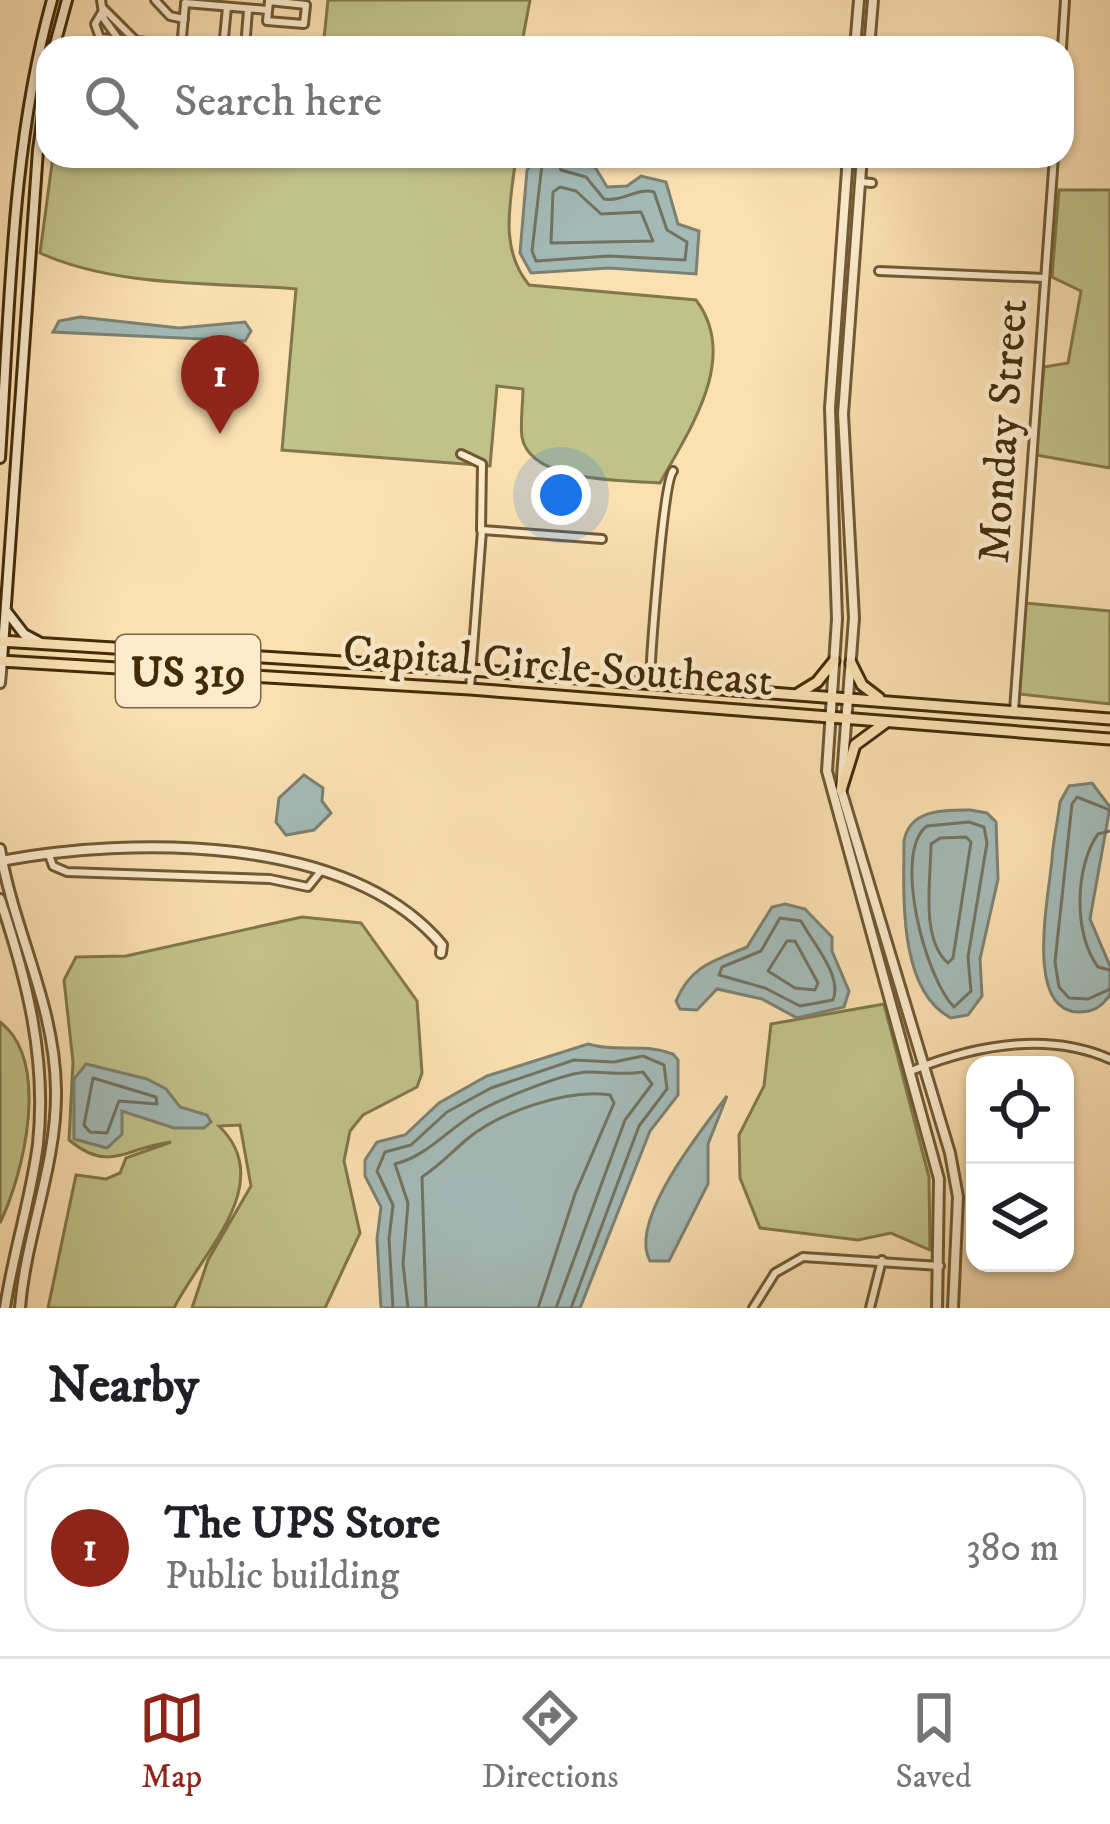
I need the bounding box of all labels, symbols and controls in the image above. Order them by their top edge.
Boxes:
search box [36,36,1074,168]
icon: search [78,69,144,135]
text: Search here [174,74,382,130]
street label: Monday Street [967,297,1041,565]
pin: 1 [181,335,259,434]
your location [531,465,591,525]
street label: Capital Circle Southeast [341,624,775,710]
road number: US 319 [116,635,260,707]
map controls [966,1056,1074,1272]
button: locate [966,1056,1074,1164]
button: layers [966,1164,1074,1272]
text: Nearby [48,1354,199,1418]
text: The UPS Store [165,1496,440,1552]
text: 1 [83,1524,97,1573]
text: 380 m [966,1524,1059,1573]
text: Public building [165,1552,399,1601]
tab: Map [139,1685,205,1798]
tab: Directions [482,1685,618,1798]
tab: Saved [896,1685,971,1798]

